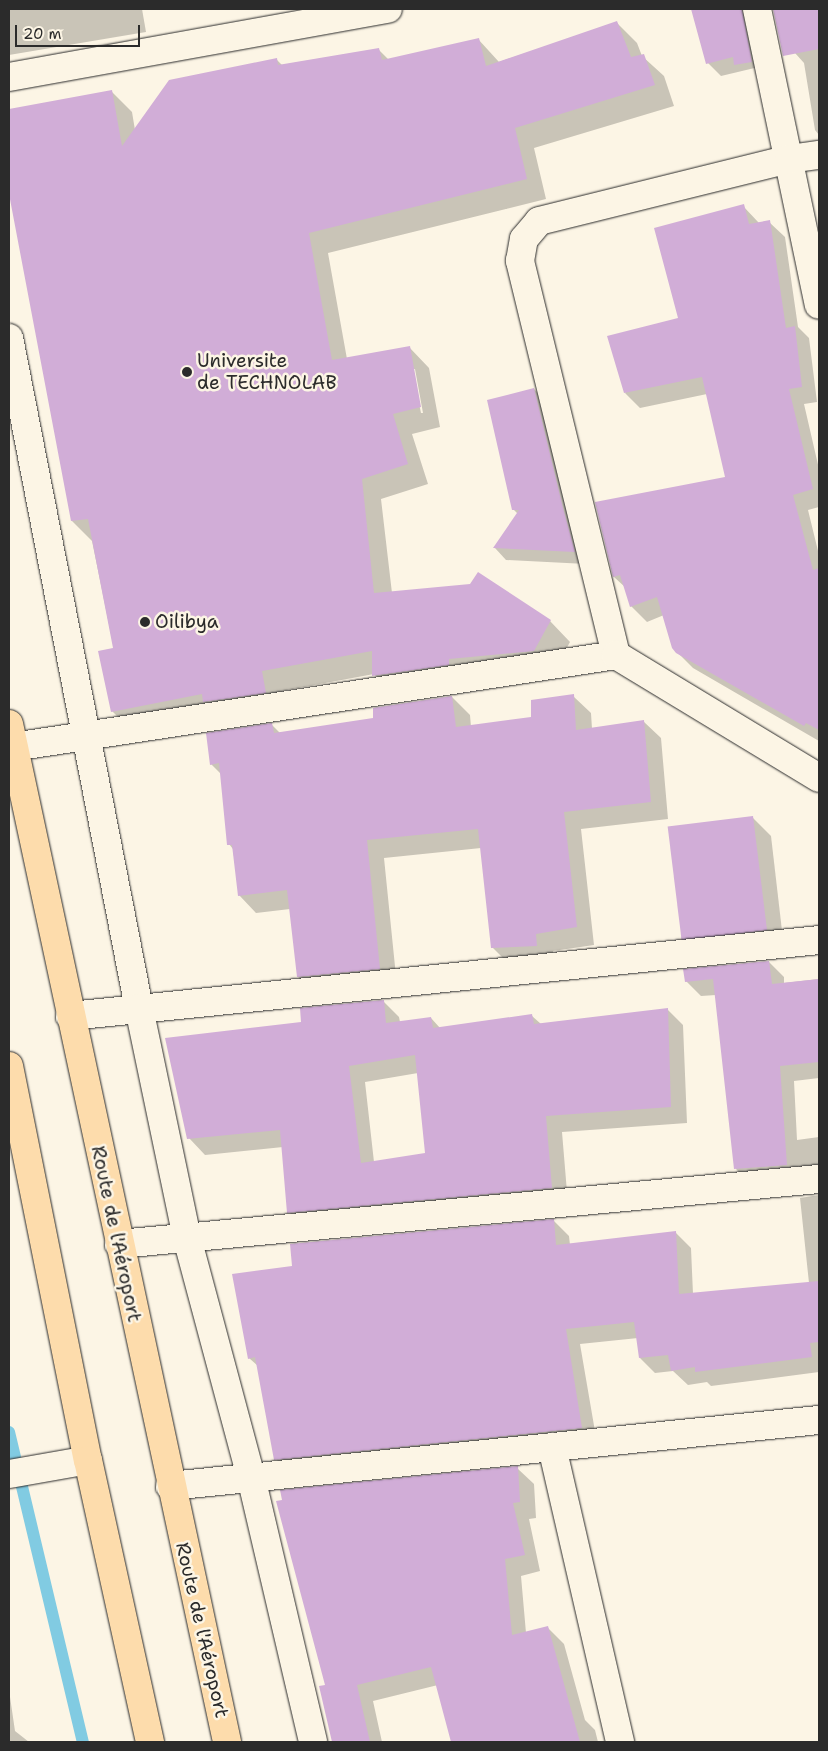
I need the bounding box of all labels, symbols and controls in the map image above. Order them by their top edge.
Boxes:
scale bar [18,15,142,47]
text: 20 m [23,24,62,44]
place label: Universite de TECHNOLAB [197,350,337,394]
marker: Universite de TECHNOLAB [181,366,193,378]
place label: Oilibya [155,611,218,633]
marker: Oilibya [139,616,151,628]
street label: Route de l'Aéroport [86,1144,146,1324]
street label: Route de l'Aéroport [171,1540,233,1720]

